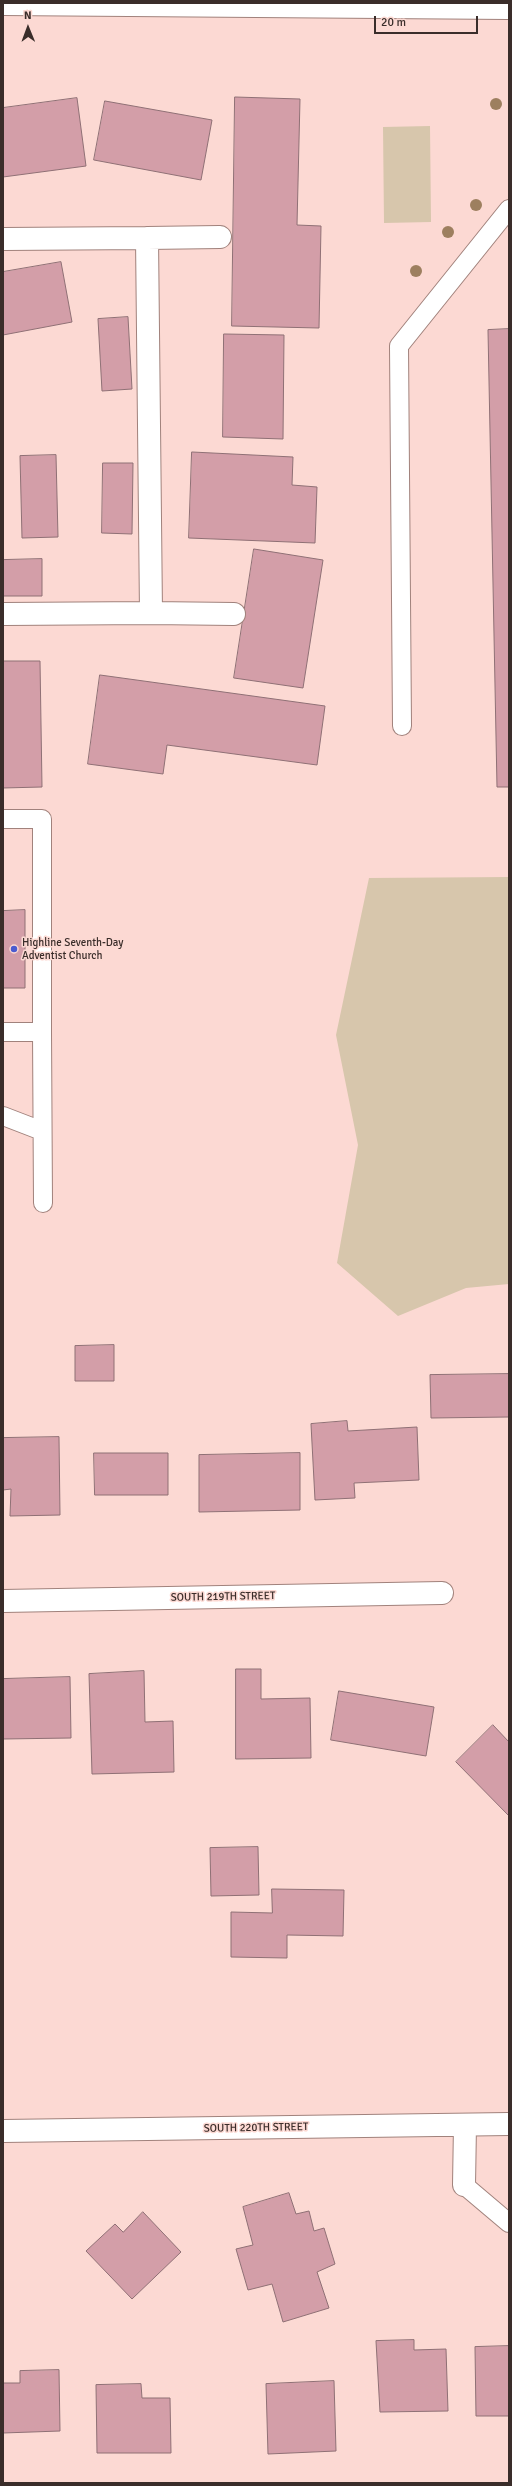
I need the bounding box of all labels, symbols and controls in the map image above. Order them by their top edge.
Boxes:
north arrow [8,8,48,48]
scale bar [376,8,480,34]
text: N [24,9,32,22]
text: 20 m [381,15,406,30]
place label: Highline Seventh-Day Adventist Church [22,936,123,962]
marker: Highline Seventh-Day Adventist Church [9,944,19,954]
street label: SOUTH 219TH STREET [171,1589,275,1605]
street label: SOUTH 220TH STREET [204,2120,308,2136]

